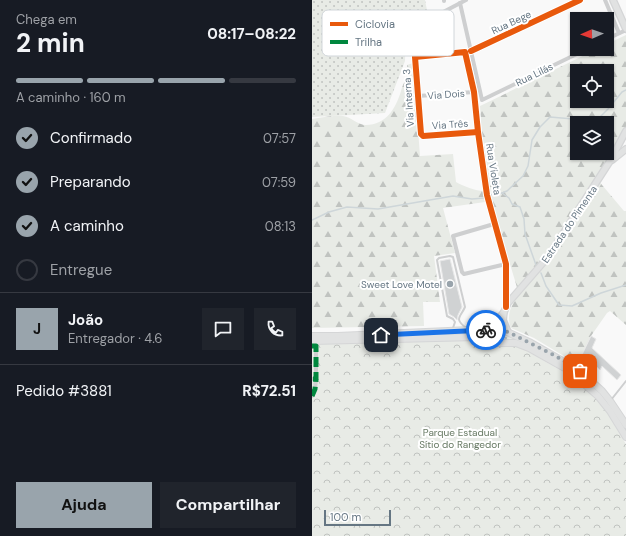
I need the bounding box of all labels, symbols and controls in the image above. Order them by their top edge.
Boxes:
street label: Rua Bege [489,7,534,37]
legend [322,10,454,56]
text: Chega em [16,11,77,28]
north arrow [570,12,614,56]
map controls [570,12,614,160]
text: Ciclovia [355,17,395,31]
text: 08:17–08:22 [207,24,296,44]
text: 2 min [16,26,85,60]
text: Trilha [355,35,382,49]
street label: Rua Lilás [513,60,555,89]
button: locate [570,64,614,108]
street label: Via Interna 3 [400,68,417,127]
street label: Via Dois [427,87,465,102]
text: A caminho · 160 m [16,89,126,106]
button: layers [570,116,614,160]
street label: Via Três [431,117,469,132]
icon: check [16,127,38,149]
text: Confirmado [50,128,132,148]
text: 07:57 [263,130,296,147]
street label: Rua Violeta [483,142,504,196]
icon: check [16,171,38,193]
text: Preparando [50,172,131,192]
text: 07:59 [262,174,296,191]
street label: Estrada do Pimenta [539,183,600,265]
icon: check [16,215,38,237]
text: A caminho [50,216,124,236]
text: 08:13 [265,218,296,235]
text: Entregue [50,260,112,280]
place label: Sweet Love Motel [361,278,442,291]
marker: Sweet Love Motel [445,279,455,289]
button: chat [202,308,244,350]
button: phone [254,308,296,350]
text: João [68,310,103,330]
courier [466,310,506,350]
pin [364,318,398,352]
text: J [33,319,41,339]
icon: bike [475,319,497,341]
icon: home [370,324,392,346]
text: Entregador · 4.6 [68,330,163,347]
pin [563,354,597,388]
icon: bag [569,360,591,382]
text: Pedido #3881 [16,381,112,401]
text: R$72.51 [242,381,296,401]
park label: Parque Estadual Sítio do Rangedor [419,426,501,451]
button: Ajuda [16,482,152,528]
button: Compartilhar [160,482,296,528]
scale bar [324,508,391,527]
text: 100 m [330,510,361,524]

